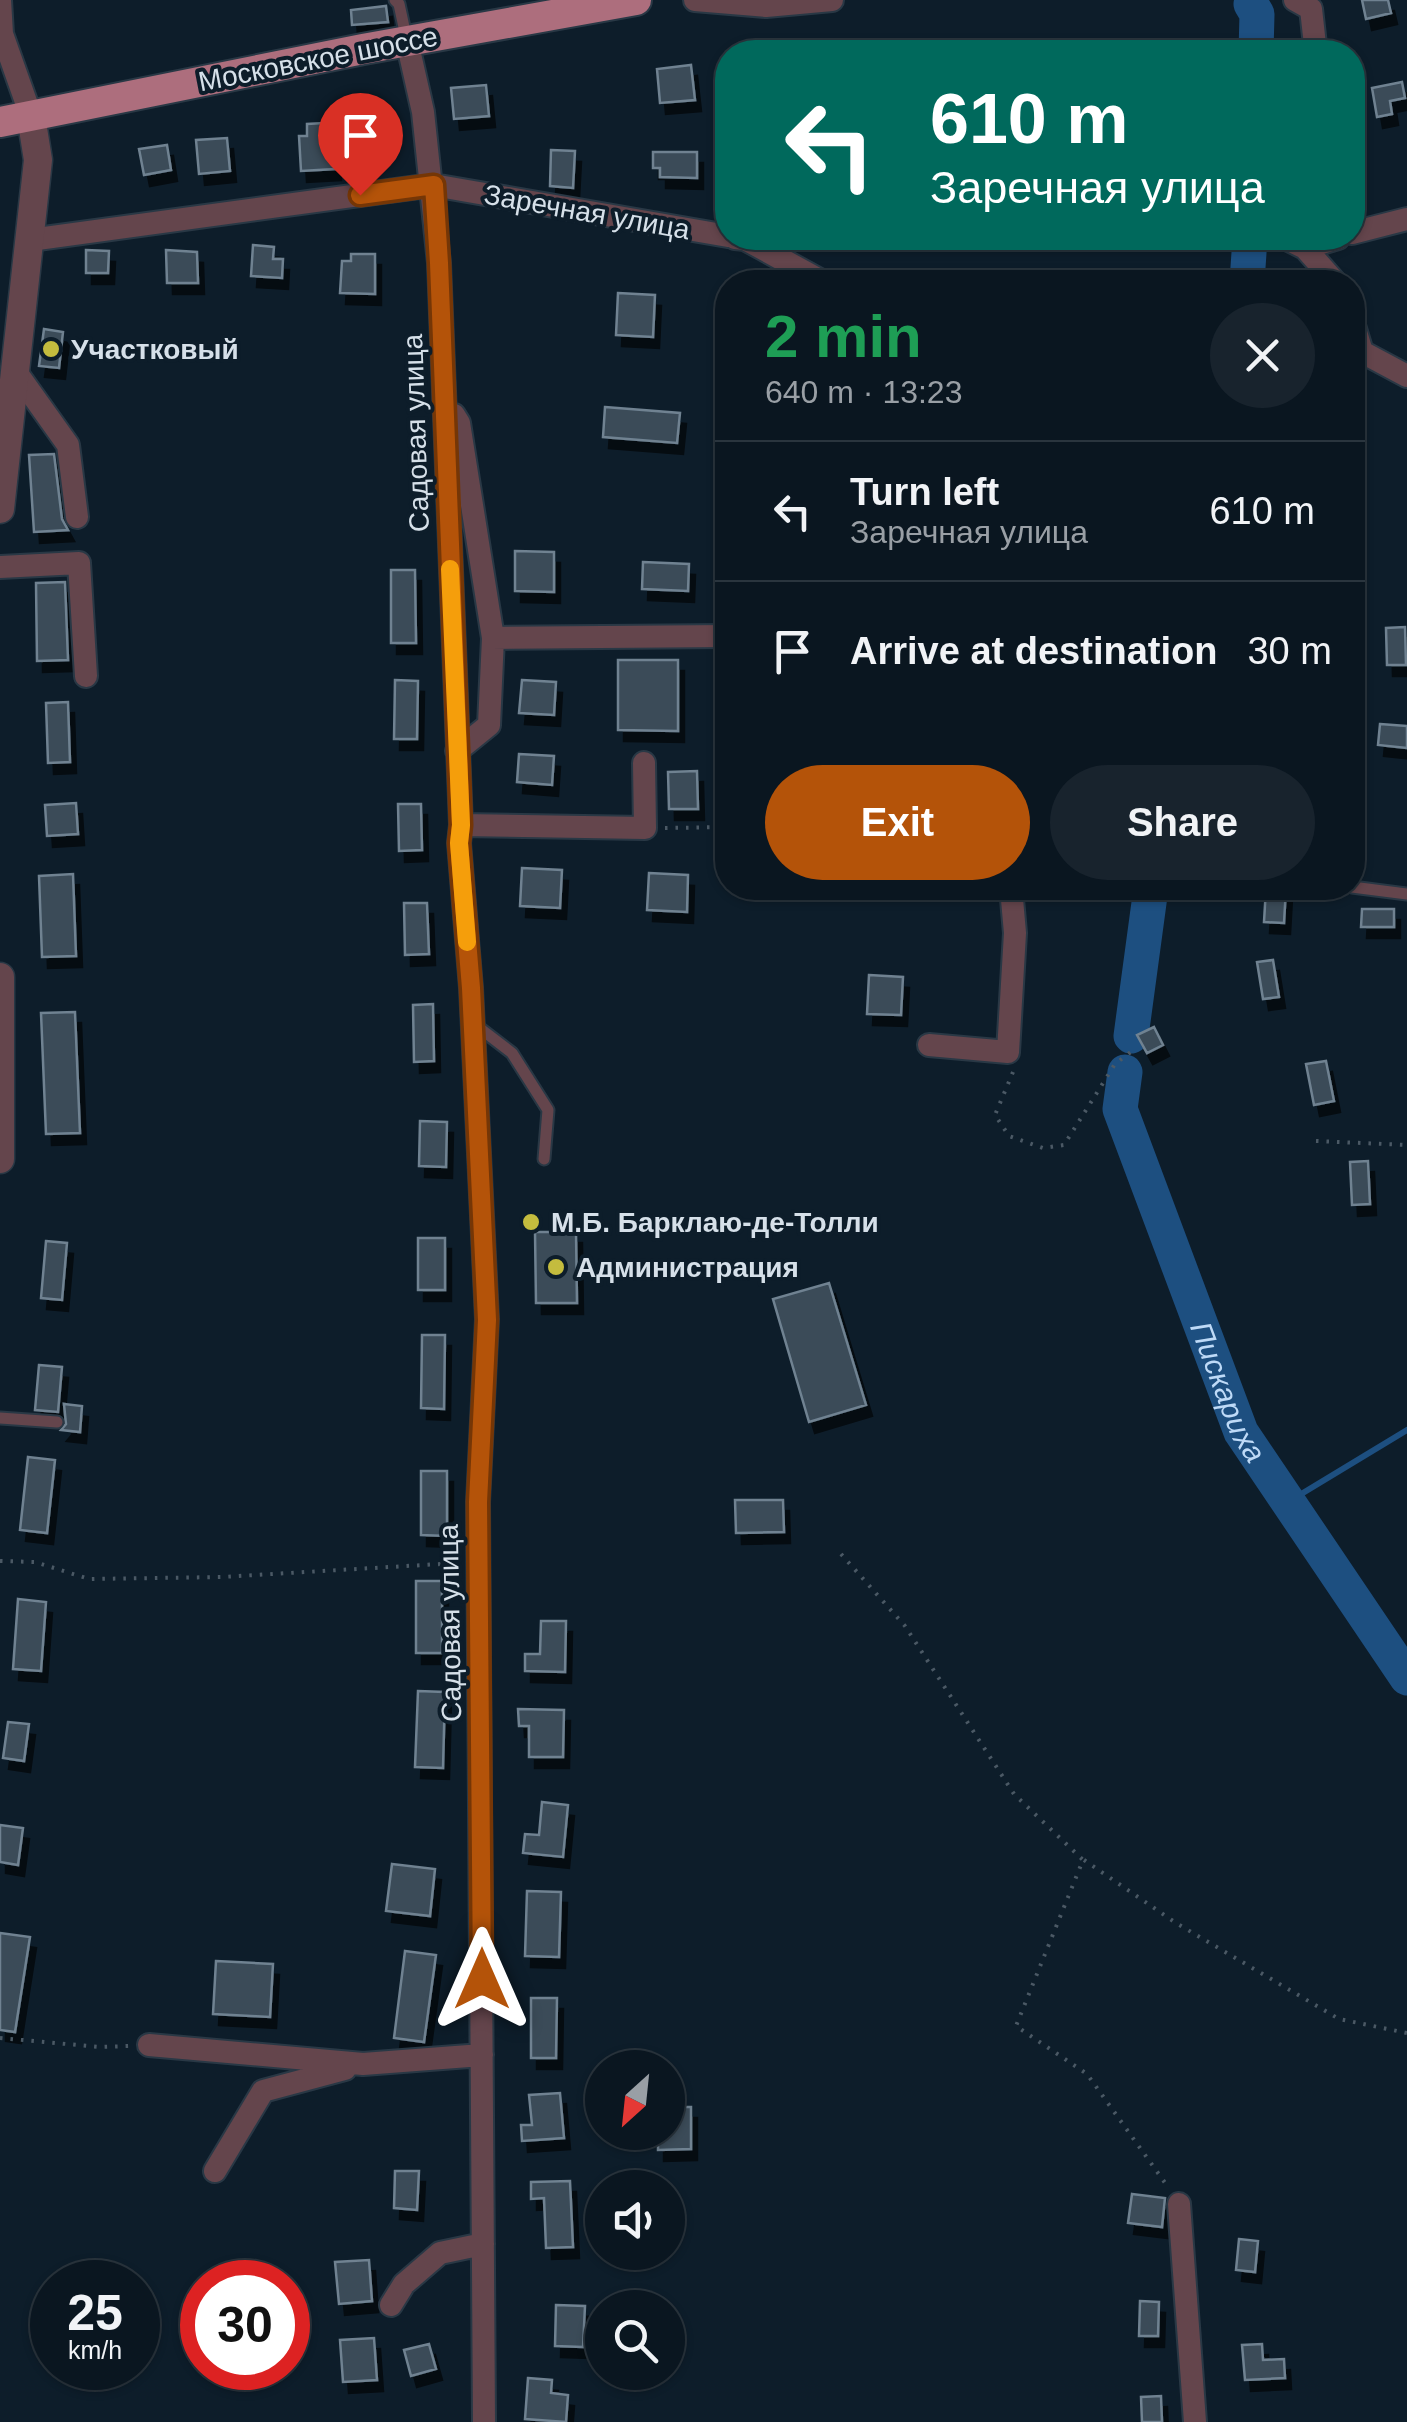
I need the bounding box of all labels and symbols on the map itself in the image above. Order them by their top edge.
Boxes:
street label: Московское шоссе [196,21,440,97]
pin [318,93,403,196]
street label: Заречная улица [482,179,693,245]
street label: Садовая улица [397,333,435,533]
place label: Участковый [71,334,239,365]
marker: Участковый [40,338,62,360]
place label: М.Б. Барклаю-де-Толли [551,1207,879,1238]
marker: М.Б. Барклаю-де-Толли [520,1211,542,1233]
place label: Администрация [576,1252,799,1283]
marker: Администрация [545,1256,567,1278]
water label: Пискариха [1185,1317,1273,1468]
street label: Садовая улица [433,1523,467,1722]
position arrow [430,1927,534,2031]
north arrow [585,2050,685,2150]
speed limit sign: 30 [180,2260,310,2390]

